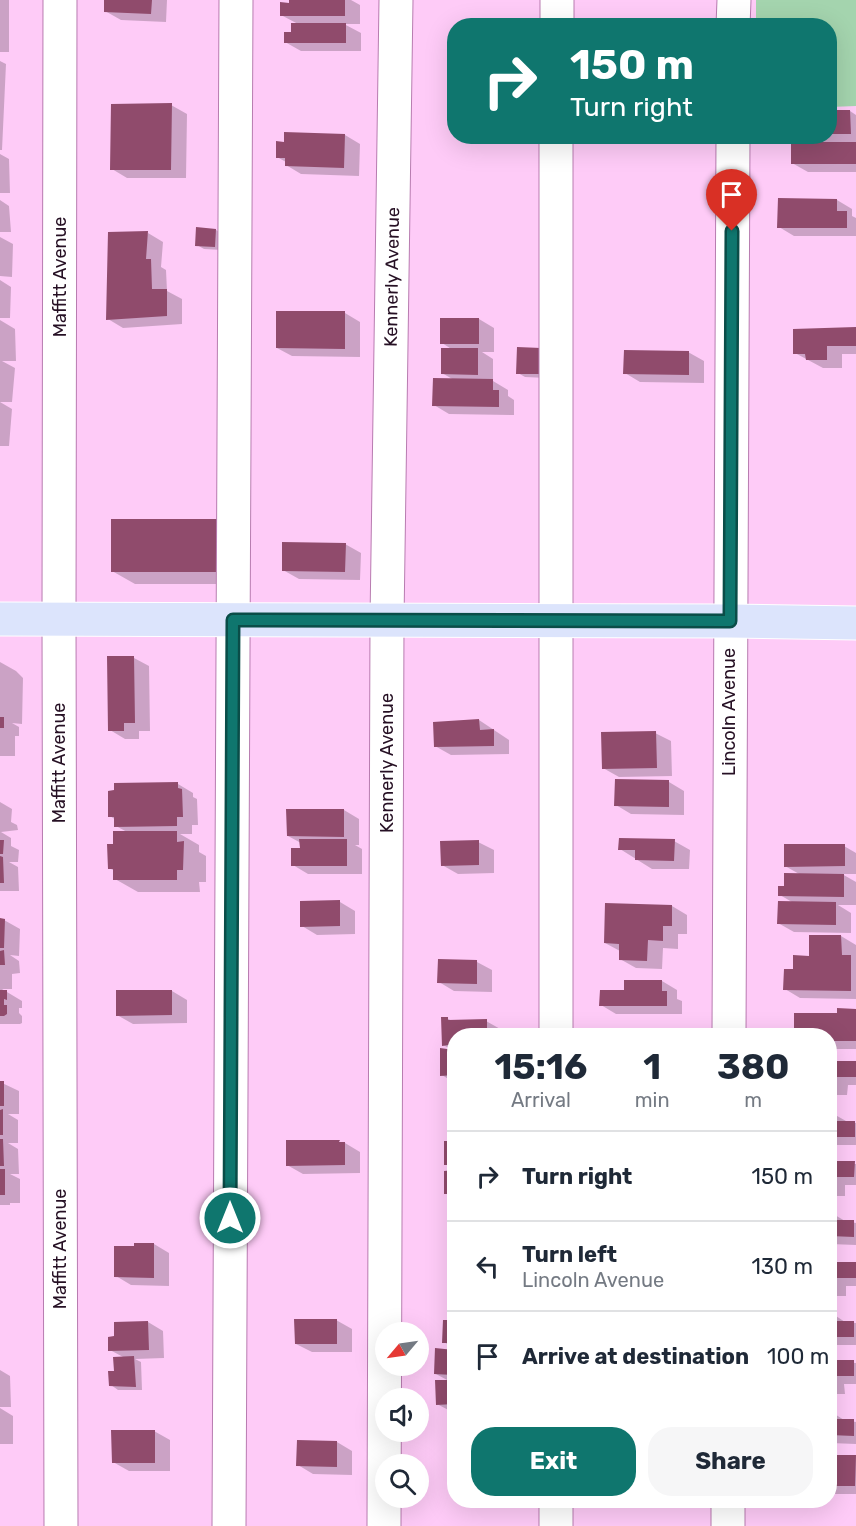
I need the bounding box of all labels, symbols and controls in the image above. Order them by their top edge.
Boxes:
text: 150 m [570,40,694,90]
icon: right [471,42,549,120]
text: Turn right [570,91,693,123]
pin [706,169,757,231]
icon: arrive [715,178,748,211]
street label: Kennerly Avenue [380,207,404,347]
street label: Maffitt Avenue [49,217,71,337]
street label: Lincoln Avenue [718,648,740,776]
street label: Kennerly Avenue [376,693,398,833]
street label: Maffitt Avenue [48,703,70,823]
text: 15:16 [494,1045,587,1088]
text: 1 [643,1045,661,1088]
text: 380 [717,1045,790,1088]
text: Arrival [511,1088,571,1112]
text: min [635,1088,670,1112]
text: m [744,1088,762,1112]
icon: right [471,1160,504,1193]
text: Turn right [522,1163,632,1190]
text: 150 m [752,1163,813,1190]
position arrow [198,1186,262,1250]
street label: Maffitt Avenue [49,1189,71,1309]
text: Turn left [522,1241,617,1268]
icon: left [471,1250,504,1283]
text: 130 m [751,1253,813,1280]
text: Lincoln Avenue [522,1268,664,1292]
north arrow [375,1322,429,1376]
map controls [375,1322,429,1508]
icon: arrive [471,1340,504,1373]
text: Arrive at destination [522,1343,749,1370]
text: 100 m [767,1343,829,1370]
button: sound [375,1388,429,1442]
button: Exit [471,1427,636,1496]
button: Share [648,1427,813,1496]
button: search [375,1454,429,1508]

